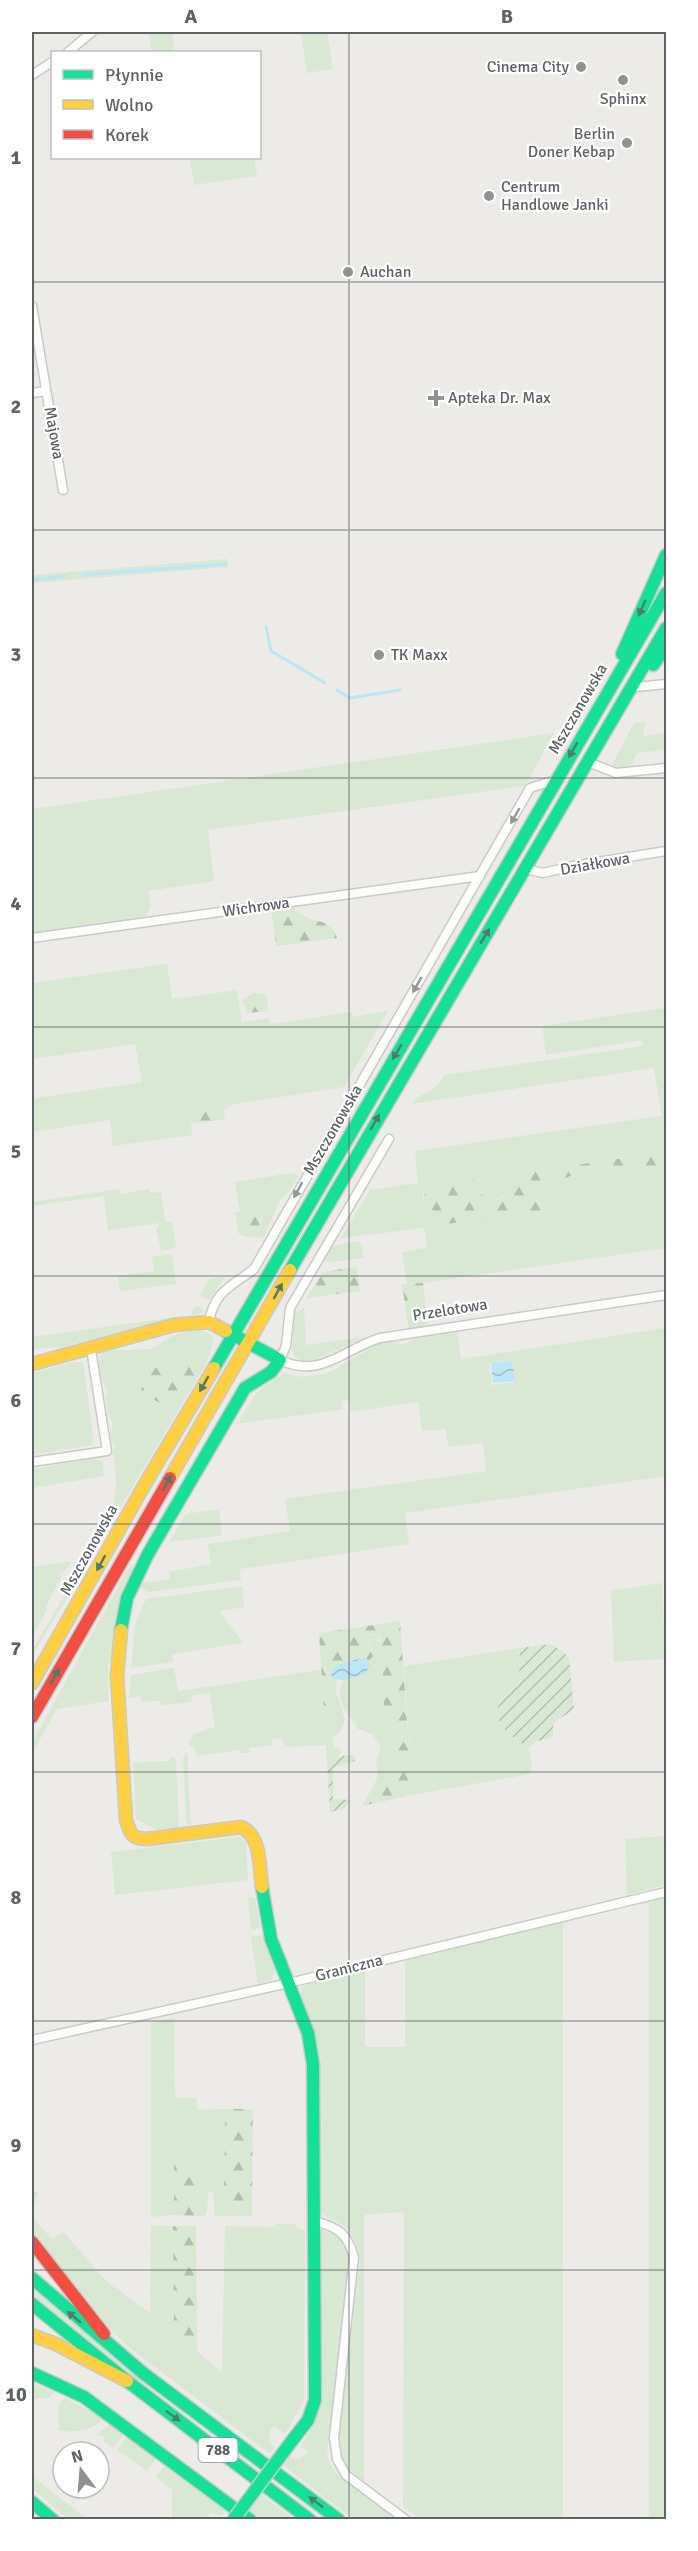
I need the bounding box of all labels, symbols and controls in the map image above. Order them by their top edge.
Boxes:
text: A [185,4,198,29]
text: B [501,4,513,29]
legend [51,51,261,159]
place label: Cinema City [487,57,570,77]
marker: Cinema City [574,60,588,74]
text: Płynnie [105,64,163,86]
marker: Sphinx [616,73,630,87]
place label: Sphinx [600,89,647,109]
text: Wolno [105,94,153,116]
text: Korek [105,124,149,146]
place label: Berlin Doner Kebap [528,124,615,162]
marker: Berlin Doner Kebap [620,136,634,150]
text: 1 [11,145,22,170]
place label: Centrum Handlowe Janki [501,177,609,215]
marker: Centrum Handlowe Janki [482,189,496,203]
place label: Auchan [360,262,411,282]
marker: Auchan [341,265,355,279]
place label: Apteka Dr. Max [448,388,551,408]
marker: Apteka Dr. Max [429,391,443,405]
text: 2 [11,394,21,419]
street label: Majowa [40,405,68,461]
one-way arrow [638,600,647,617]
text: 3 [11,642,21,667]
place label: TK Maxx [391,645,448,665]
marker: TK Maxx [372,648,386,662]
street label: Mszczonowska [544,660,612,758]
one-way arrow [568,742,578,759]
one-way arrow [509,808,520,824]
street label: Działkowa [559,848,631,880]
text: 4 [11,891,22,916]
street label: Wichrowa [221,892,291,922]
one-way arrow [479,928,490,944]
one-way arrow [412,977,423,993]
one-way arrow [392,1044,403,1060]
street label: Mszczonowska [299,1081,367,1179]
one-way arrow [370,1113,380,1130]
text: 5 [11,1139,21,1164]
one-way arrow [293,1182,304,1198]
one-way arrow [273,1282,283,1299]
street label: Przelotowa [411,1294,489,1326]
one-way arrow [199,1376,209,1393]
text: 6 [11,1388,22,1413]
one-way arrow [162,1474,172,1491]
street label: Mszczonowska [56,1501,122,1599]
one-way arrow [96,1555,106,1572]
text: 7 [11,1636,22,1661]
one-way arrow [50,1667,60,1684]
text: 8 [11,1885,22,1910]
street label: Graniczna [313,1950,385,1986]
text: 9 [11,2133,22,2158]
one-way arrow [67,2311,82,2324]
text: 10 [5,2382,27,2407]
one-way arrow [166,2409,181,2421]
road number: 788 [198,2438,238,2462]
north arrow [51,2440,111,2500]
text: N [69,2445,85,2468]
one-way arrow [308,2496,324,2508]

